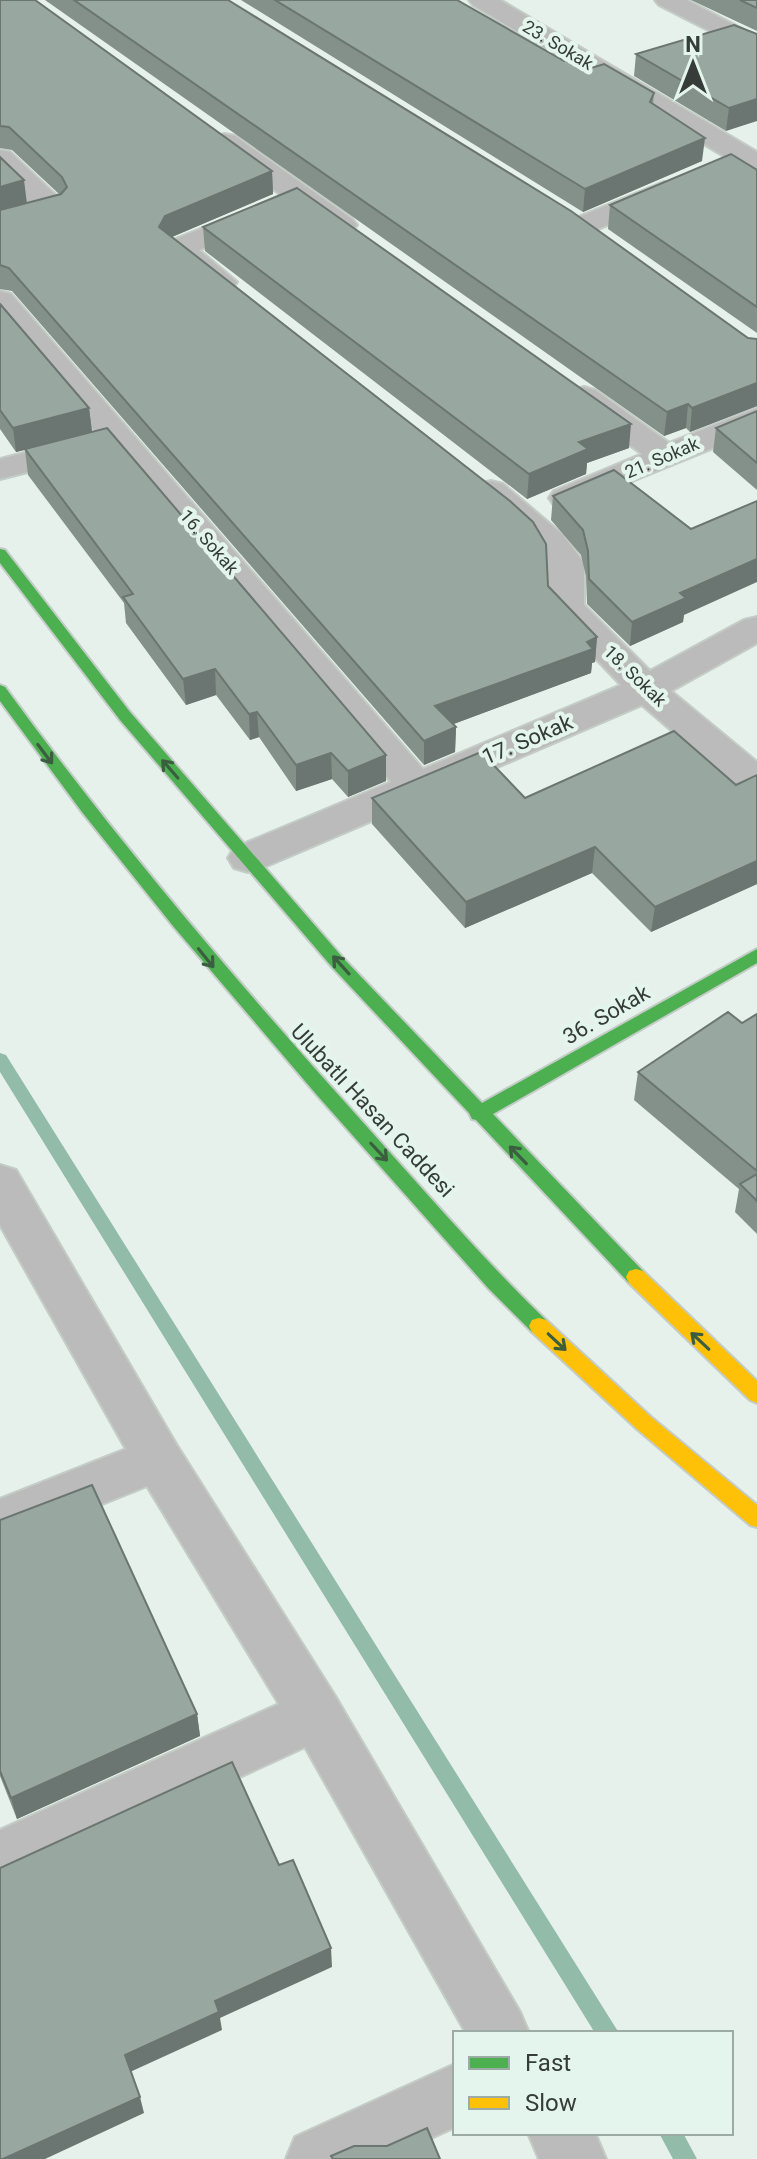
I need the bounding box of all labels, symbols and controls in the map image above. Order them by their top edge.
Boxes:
street label: 23. Sokak [519,15,598,74]
north arrow [653,24,733,104]
text: N [685,32,701,57]
street label: 21. Sokak [622,432,703,483]
street label: 16. Sokak [176,505,244,579]
street label: 18. Sokak [600,641,671,711]
street label: 17. Sokak [478,709,577,770]
one-way arrow [36,743,53,764]
one-way arrow [161,759,179,779]
one-way arrow [197,947,215,968]
one-way arrow [332,956,350,976]
street label: 36. Sokak [558,979,655,1049]
street label: Ulubatlı Hasan Caddesi [286,1019,459,1202]
one-way arrow [369,1142,388,1162]
one-way arrow [509,1146,528,1165]
one-way arrow [690,1331,710,1350]
one-way arrow [546,1332,566,1350]
legend [453,2031,733,2135]
text: Fast [525,2049,571,2077]
text: Slow [525,2089,577,2117]

